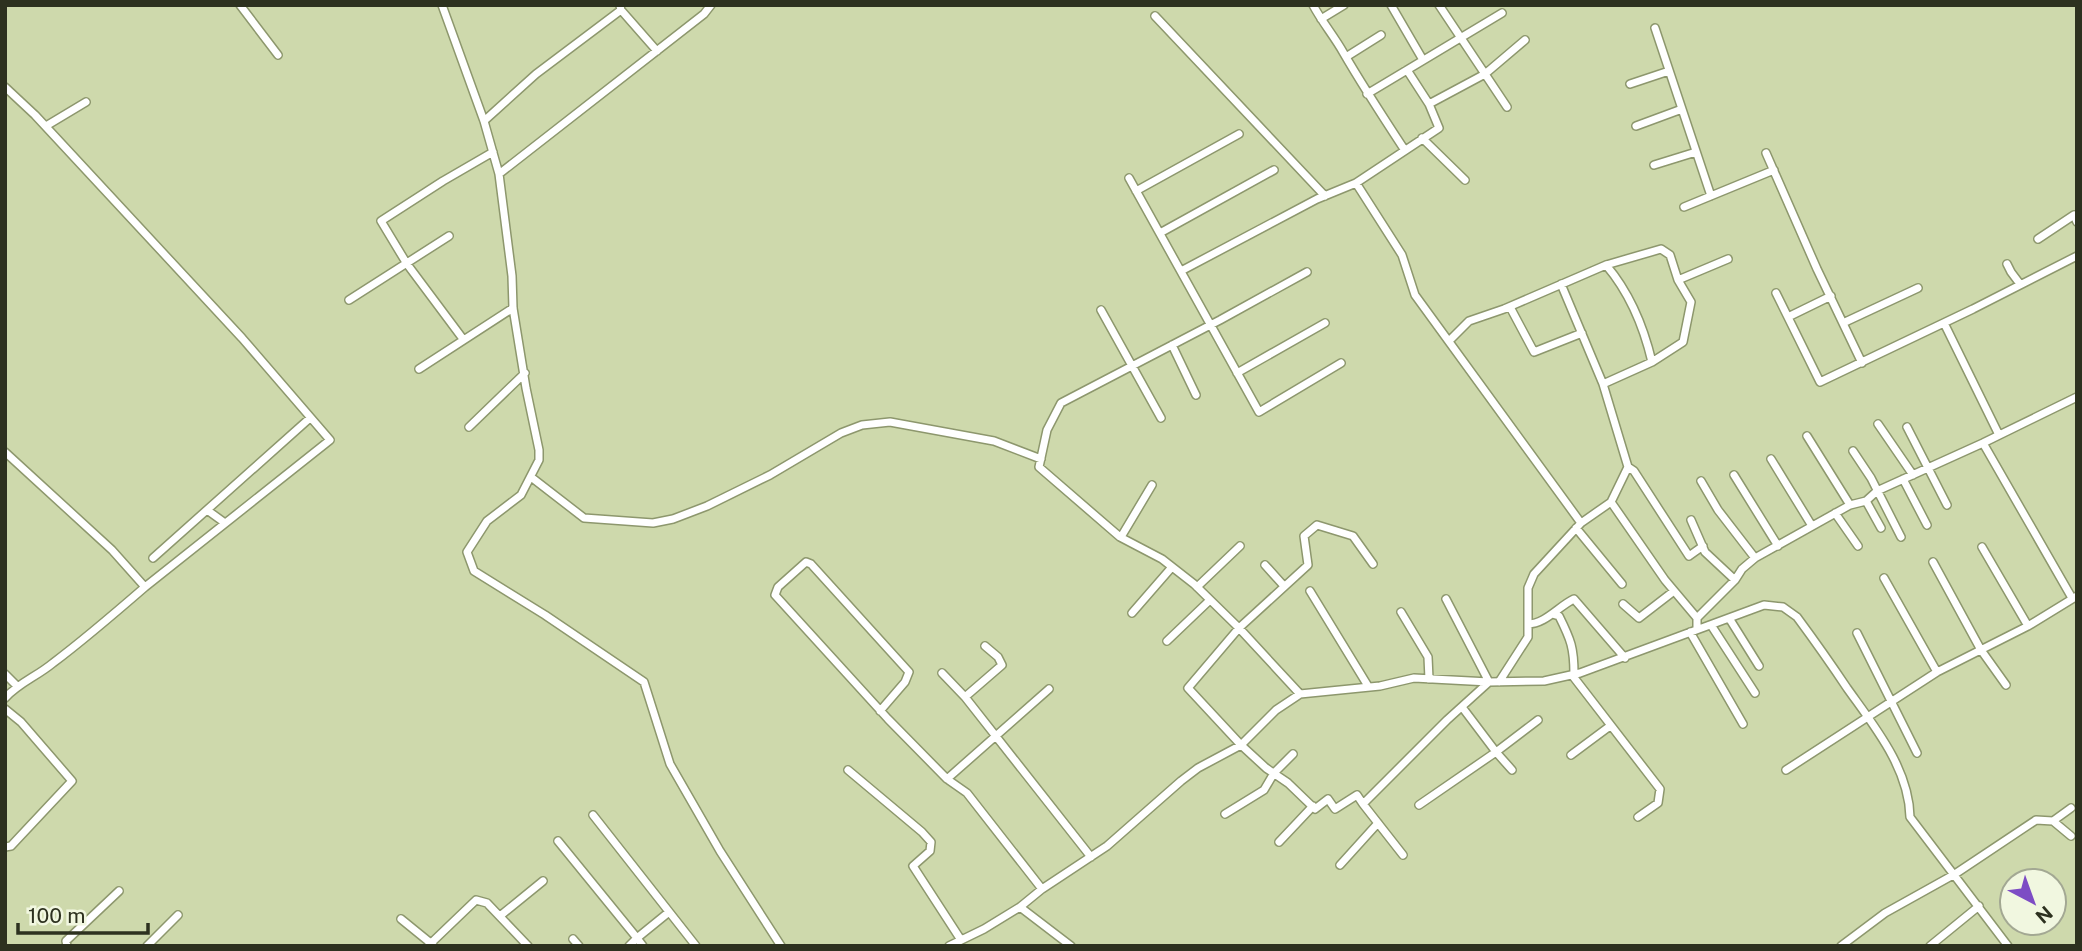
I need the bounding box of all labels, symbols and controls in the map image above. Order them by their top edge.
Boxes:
north arrow [1998,867,2068,937]
scale bar [18,892,147,936]
text: N [2031,902,2057,928]
text: 100 m [28,903,85,928]

